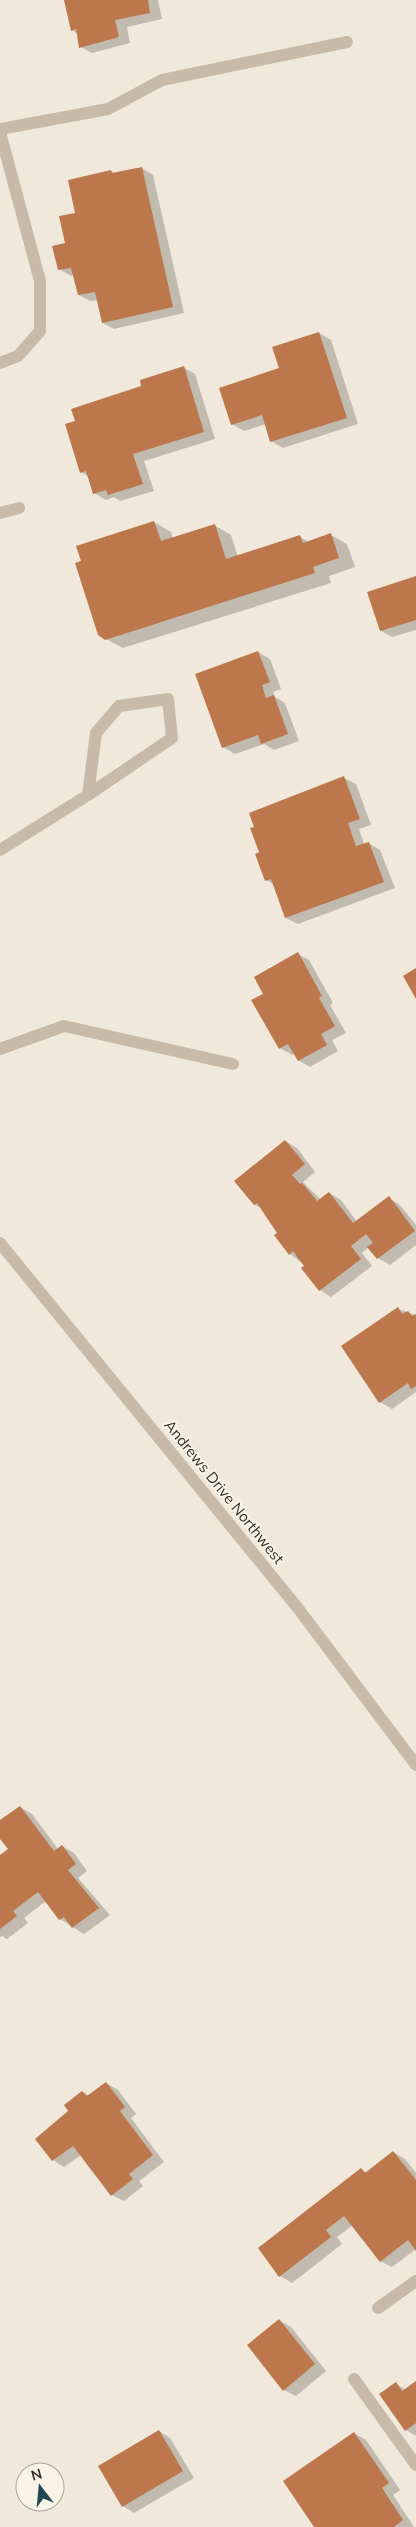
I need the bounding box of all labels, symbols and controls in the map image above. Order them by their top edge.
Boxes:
street label: Andrews Drive Northwest [160,1416,288,1568]
north arrow [15,2462,65,2512]
text: N [29,2464,44,2485]

